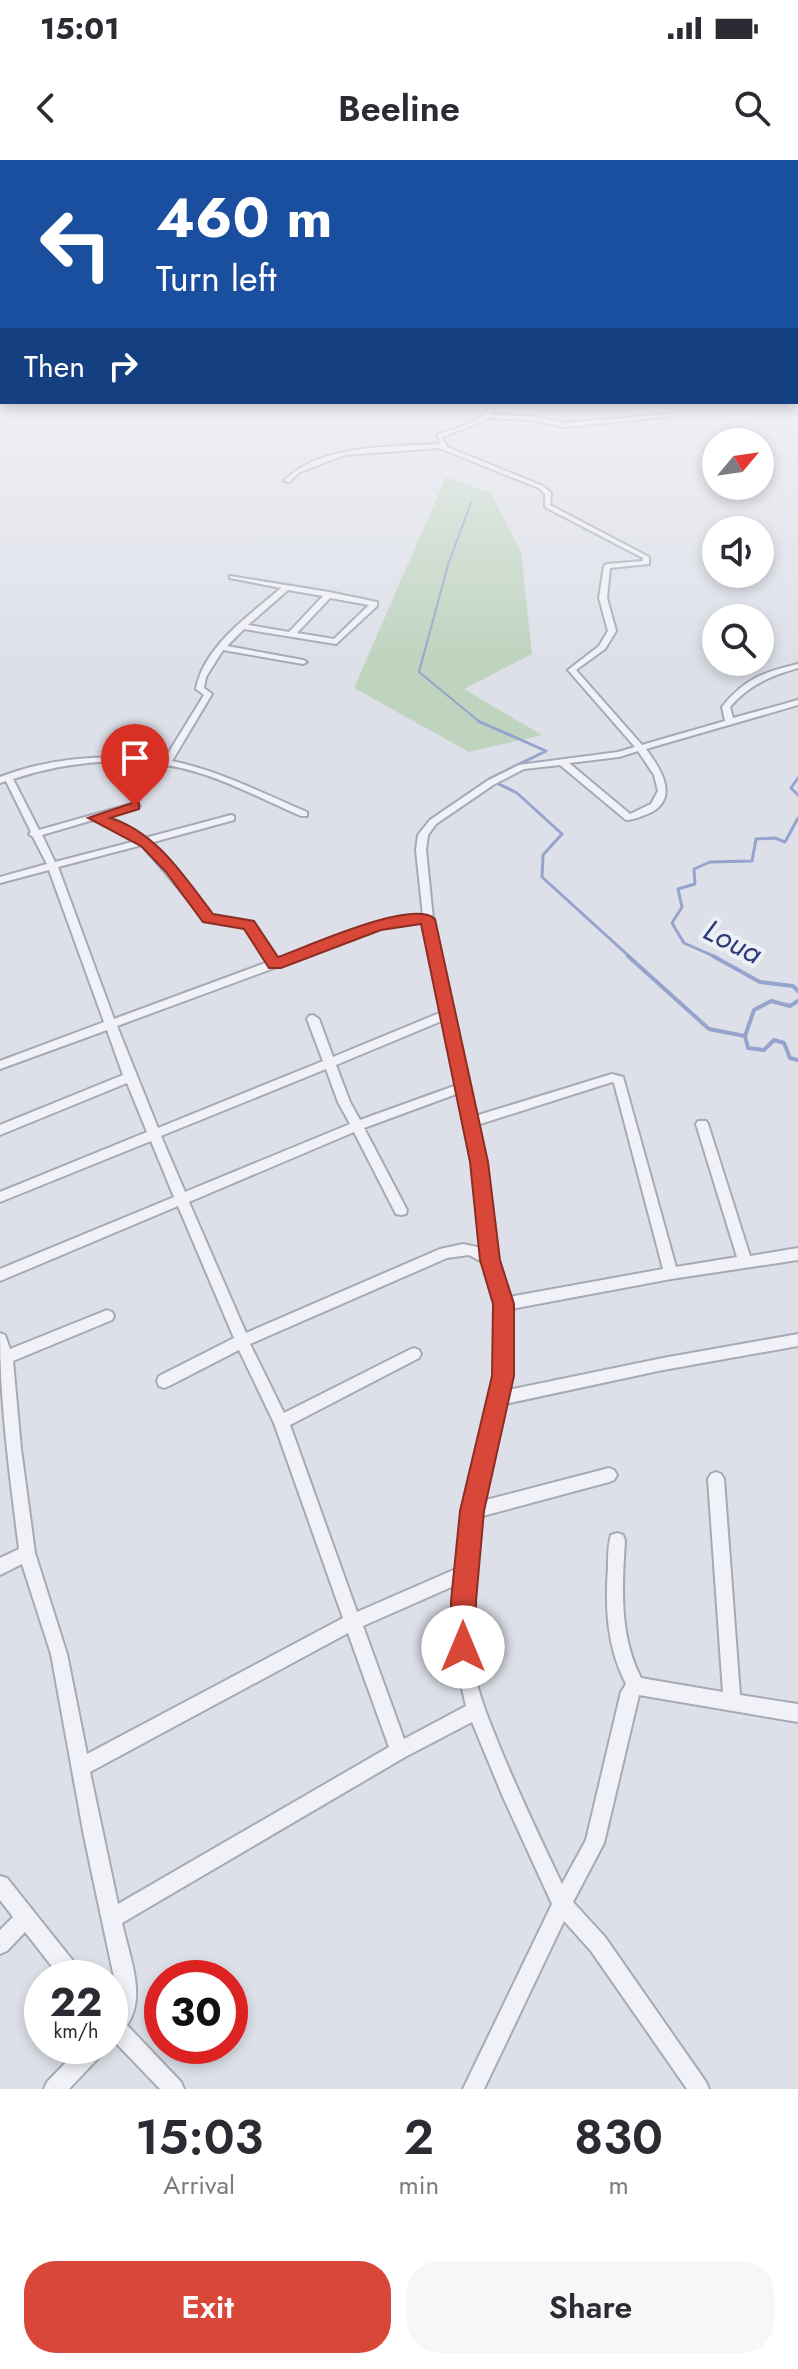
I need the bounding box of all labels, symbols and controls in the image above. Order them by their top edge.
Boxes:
text: 15:01 [40,7,119,50]
text: Beeline [338,82,460,134]
icon: back [24,86,68,130]
icon: search [730,86,774,130]
text: 460 m [156,177,332,258]
icon: left [24,192,128,296]
text: Turn left [156,252,277,304]
icon: right [101,344,145,388]
text: Then [24,345,85,388]
north arrow [702,428,774,500]
map controls [702,428,774,676]
button: sound [702,516,774,588]
button: search [702,604,774,676]
pin [101,724,169,806]
icon: arrive [113,736,157,780]
water label: Loua [696,909,770,975]
position arrow [421,1605,505,1689]
speed limit sign: 30 [144,1960,248,2064]
text: 22 [50,1973,102,2031]
text: km/h [53,2017,99,2046]
text: 15:03 [135,2103,263,2172]
text: 2 [404,2103,434,2172]
text: 830 [574,2103,663,2172]
text: Arrival [163,2166,235,2204]
text: min [398,2166,439,2204]
text: m [608,2166,629,2204]
button: Exit [24,2261,391,2353]
button: Share [407,2261,774,2353]

